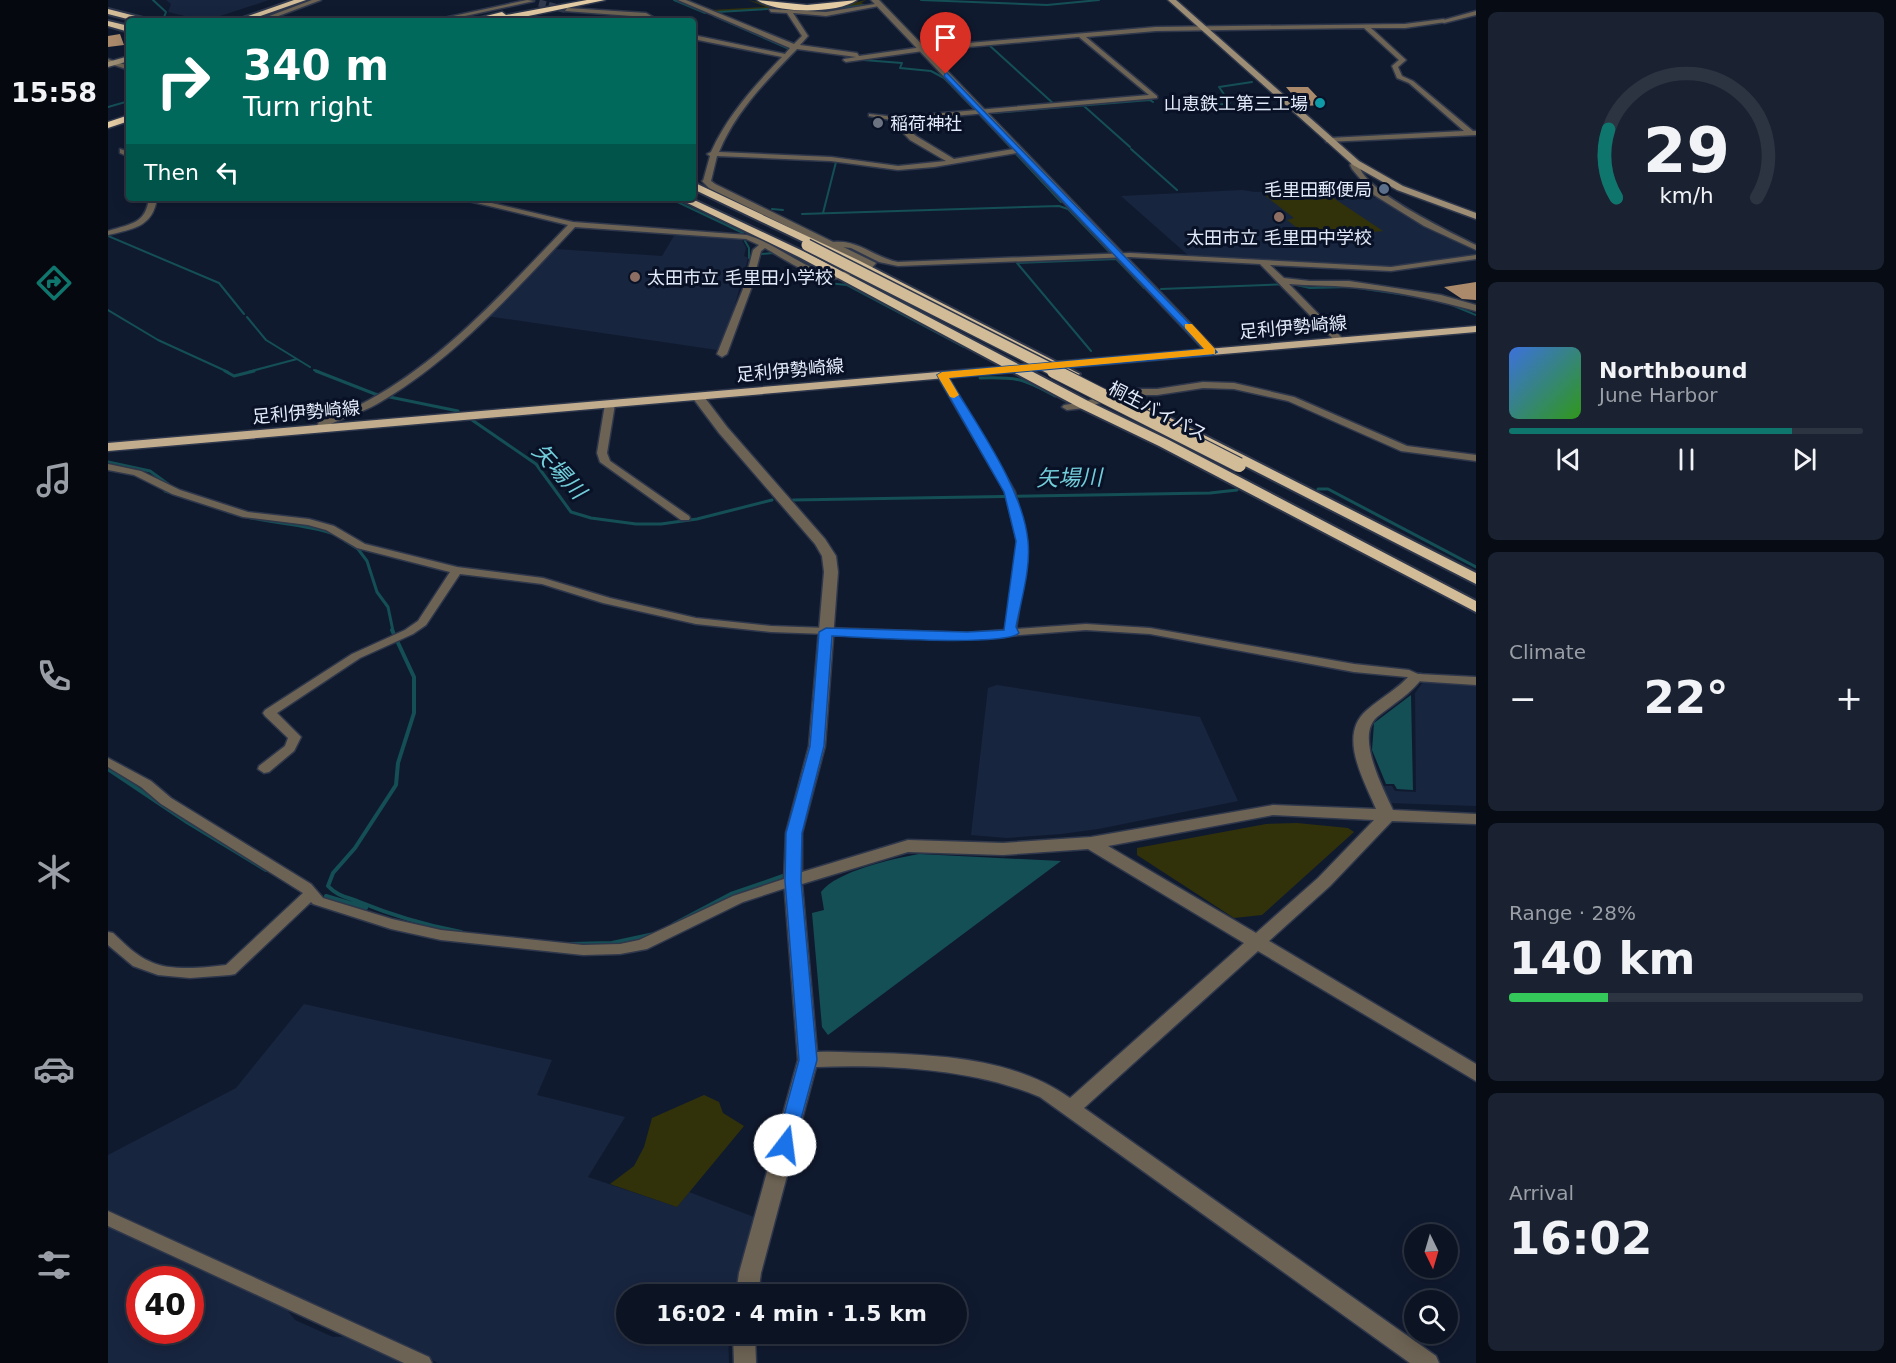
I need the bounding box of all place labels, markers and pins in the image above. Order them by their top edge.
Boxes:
pin [920,12,971,74]
place label: 山恵鉄工第三工場 [1164,93,1308,114]
marker: 山恵鉄工第三工場 [1313,96,1327,110]
place label: 稲荷神社 [890,113,962,134]
marker: 稲荷神社 [871,116,885,130]
place label: 毛里田郵便局 [1264,179,1372,200]
marker: 毛里田郵便局 [1377,182,1391,196]
marker: 太田市立 毛里田中学校 [1272,210,1286,224]
place label: 太田市立 毛里田中学校 [1186,227,1372,248]
place label: 太田市立 毛里田小学校 [647,267,833,288]
marker: 太田市立 毛里田小学校 [628,270,642,284]

